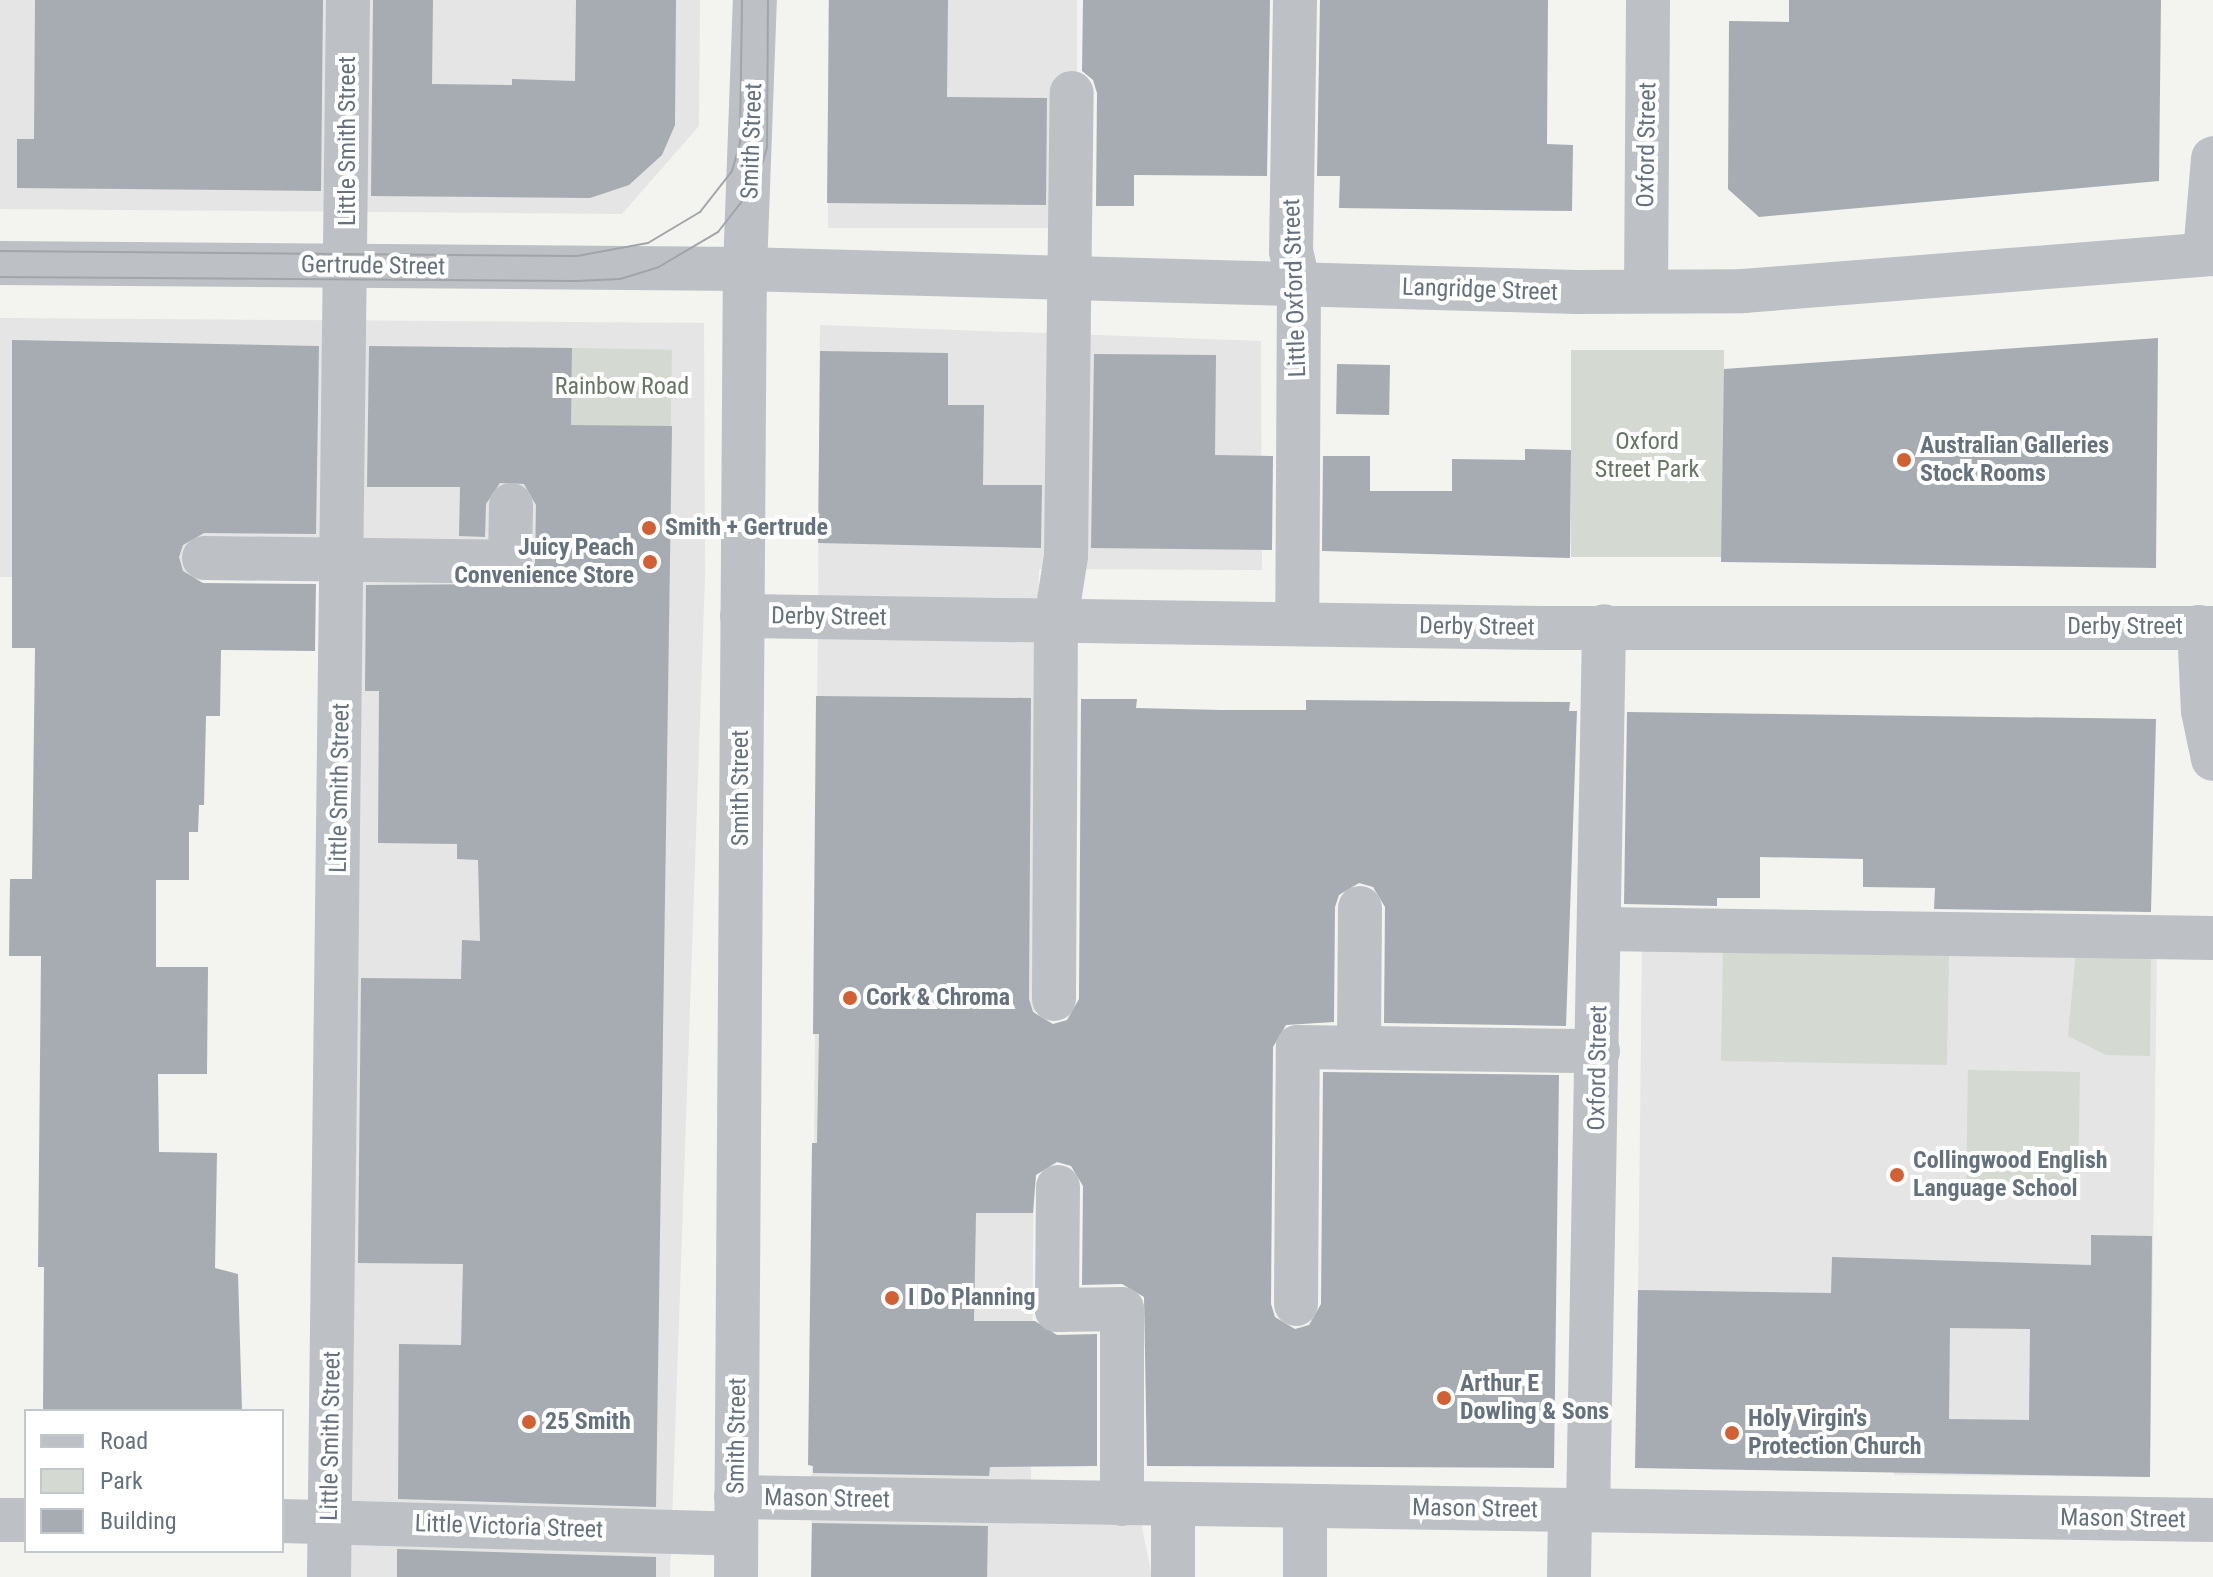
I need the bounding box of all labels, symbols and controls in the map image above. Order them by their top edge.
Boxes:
street label: Little Smith Street [334,56,362,226]
street label: Smith Street [736,82,768,200]
street label: Oxford Street [1632,82,1662,208]
street label: Little Oxford Street [1277,198,1313,378]
street label: Gertrude Street [301,250,445,282]
street label: Langridge Street [1402,273,1558,307]
park label: Rainbow Road [555,373,689,401]
park label: Oxford Street Park [1595,428,1699,484]
place label: Australian Galleries Stock Rooms [1920,432,2109,488]
marker: Australian Galleries Stock Rooms [1895,451,1913,469]
place label: Smith + Gertrude [665,514,828,542]
marker: Smith + Gertrude [640,519,658,537]
place label: Juicy Peach Convenience Store [454,534,634,590]
marker: Juicy Peach Convenience Store [641,553,659,571]
street label: Derby Street [771,602,887,632]
street label: Derby Street [1419,612,1535,642]
street label: Derby Street [2067,613,2183,641]
street label: Little Smith Street [324,703,356,873]
street label: Smith Street [727,730,755,846]
place label: Cork & Chroma [866,984,1010,1012]
marker: Cork & Chroma [841,989,859,1007]
street label: Oxford Street [1583,1005,1613,1131]
place label: Collingwood English Language School [1913,1147,2108,1203]
marker: Collingwood English Language School [1888,1166,1906,1184]
place label: I Do Planning [908,1284,1036,1312]
marker: I Do Planning [883,1289,901,1307]
street label: Little Smith Street [315,1351,347,1521]
place label: Arthur E Dowling & Sons [1460,1370,1609,1426]
street label: Smith Street [722,1378,752,1494]
marker: Arthur E Dowling & Sons [1435,1389,1453,1407]
place label: Holy Virgin's Protection Church [1748,1405,1922,1461]
place label: 25 Smith [545,1408,631,1436]
legend [24,1409,284,1553]
marker: 25 Smith [520,1413,538,1431]
marker: Holy Virgin's Protection Church [1723,1424,1741,1442]
text: Road [100,1427,148,1455]
text: Park [100,1467,143,1495]
street label: Mason Street [764,1484,890,1514]
street label: Mason Street [1412,1494,1538,1524]
street label: Mason Street [2060,1504,2186,1534]
text: Building [100,1507,177,1535]
street label: Little Victoria Street [414,1509,604,1545]

